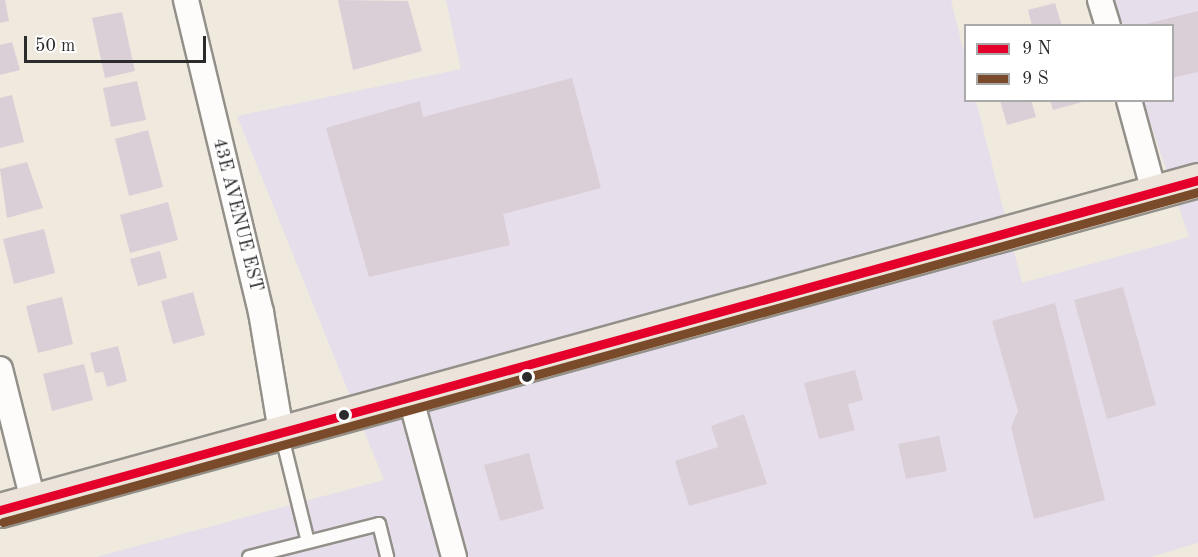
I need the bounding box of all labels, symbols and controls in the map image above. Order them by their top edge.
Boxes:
scale bar [27,24,208,62]
legend [964,24,1174,102]
text: 50 m [35,37,75,55]
text: 9 N [1022,40,1051,58]
text: 9 S [1022,70,1049,88]
street label: 43E AVENUE EST [207,136,267,294]
unlabelled marker [521,371,533,383]
unlabelled marker [338,409,350,421]

